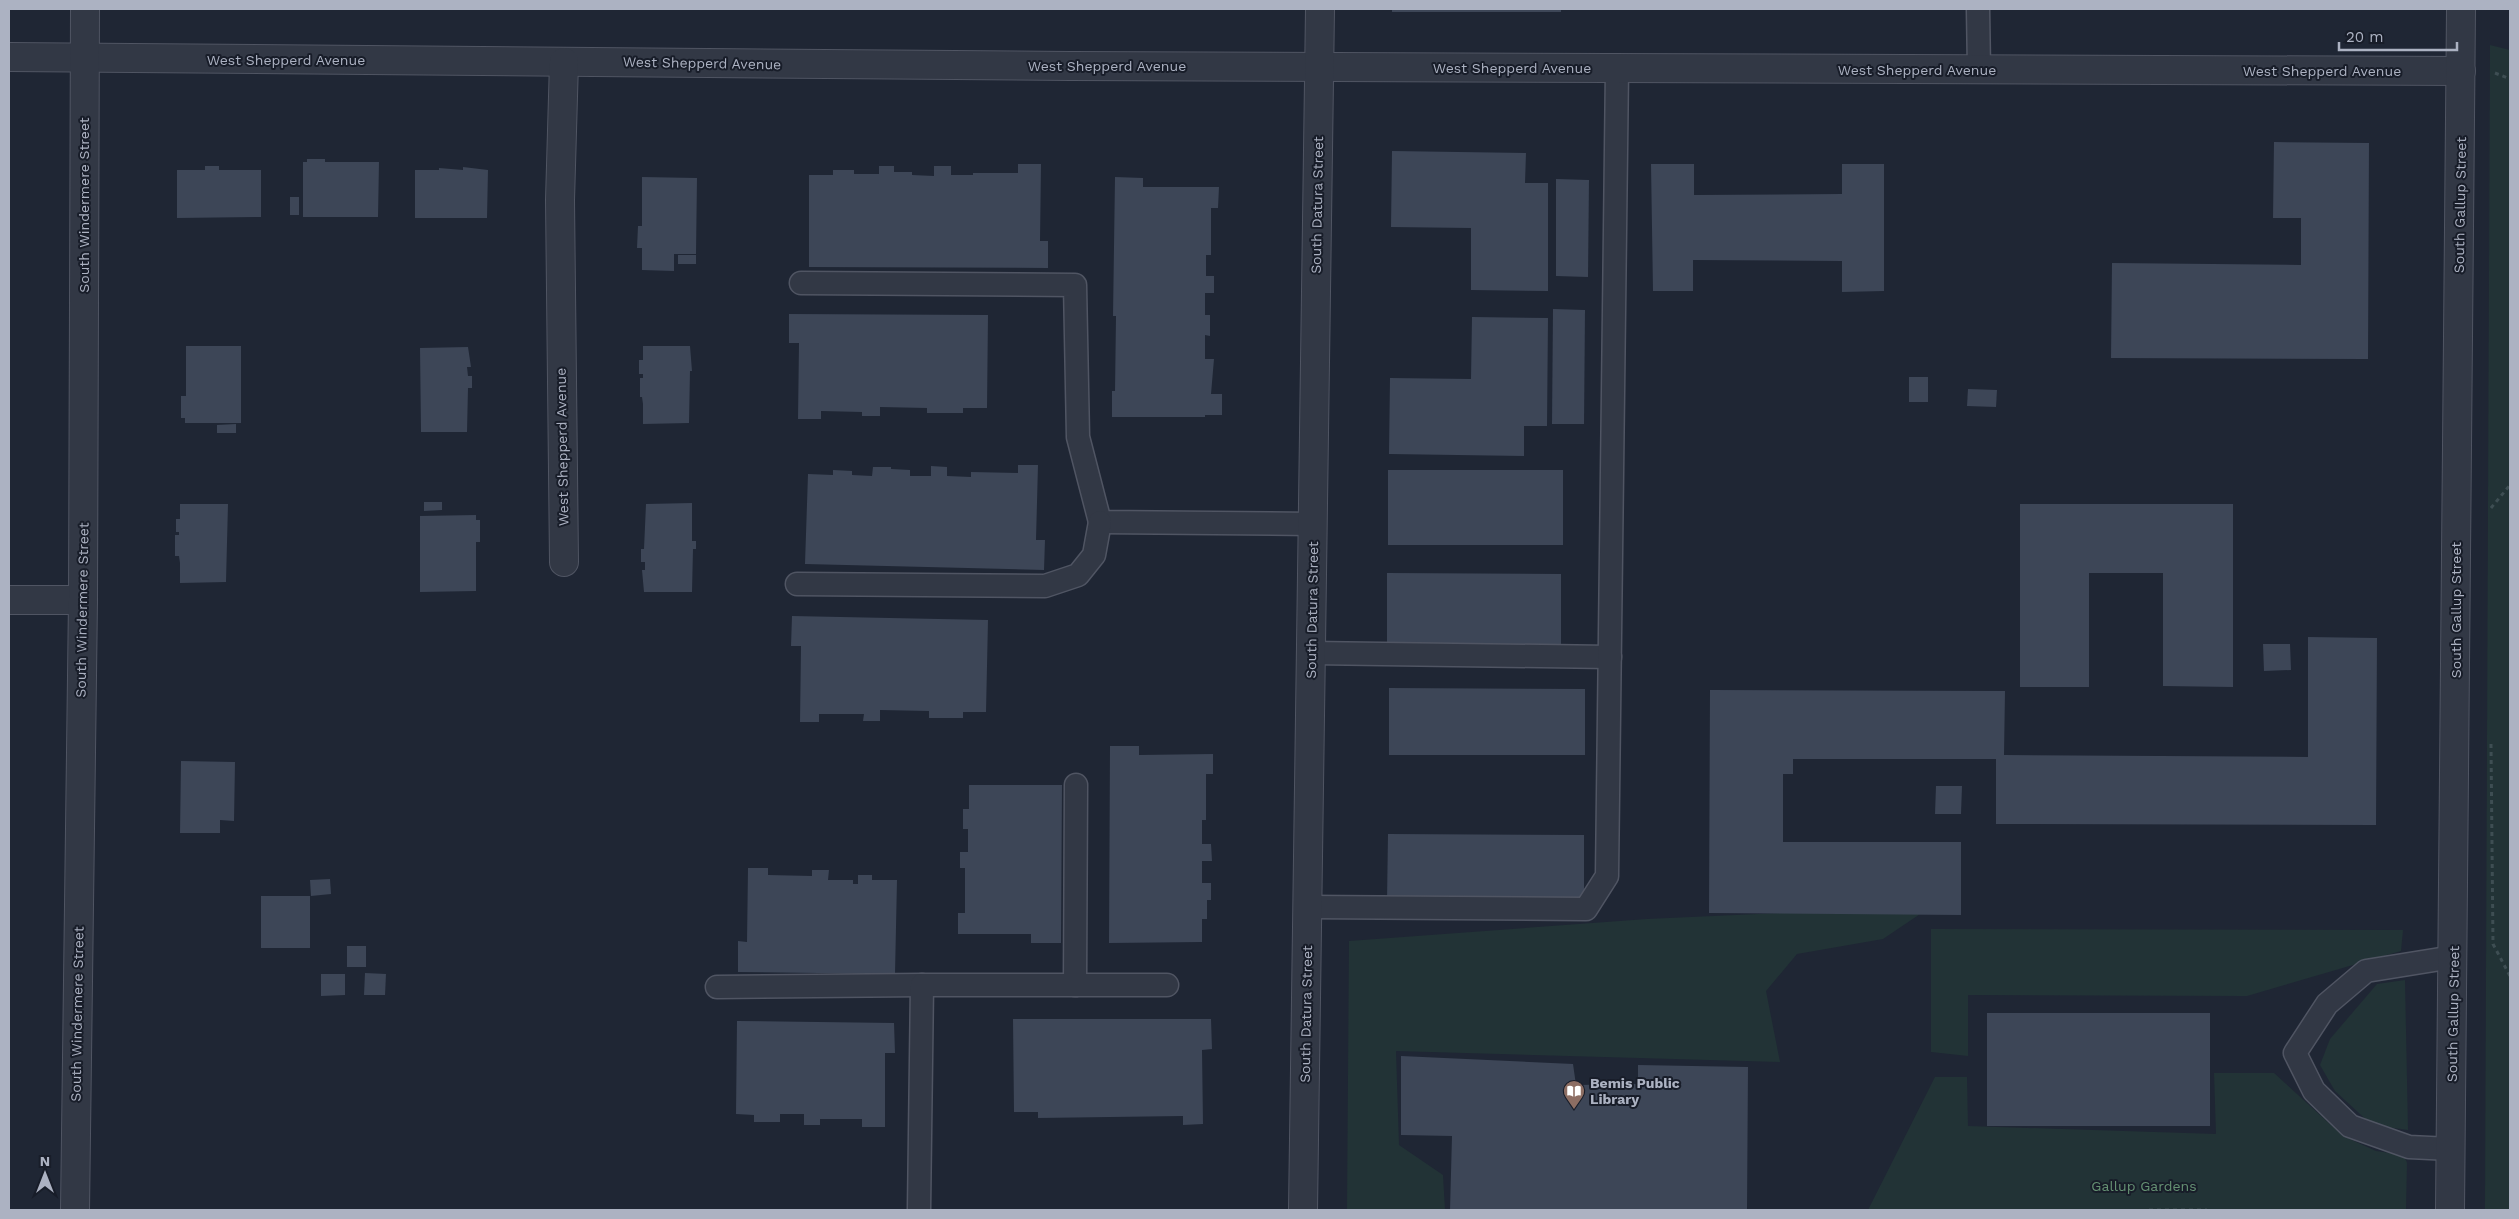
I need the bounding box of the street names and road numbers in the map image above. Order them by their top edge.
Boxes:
street label: West Shepperd Avenue [207,52,365,68]
street label: West Shepperd Avenue [623,54,781,72]
street label: West Shepperd Avenue [1028,58,1186,74]
street label: West Shepperd Avenue [1433,60,1591,76]
street label: West Shepperd Avenue [1838,62,1996,78]
street label: West Shepperd Avenue [2243,63,2401,79]
street label: South Windermere Street [76,117,92,293]
street label: South Datura Street [1308,136,1326,274]
street label: South Gallup Street [2451,137,2469,273]
street label: West Shepperd Avenue [553,368,571,526]
street label: South Windermere Street [72,522,92,698]
street label: South Datura Street [1303,541,1321,679]
street label: South Gallup Street [2448,542,2464,678]
street label: South Windermere Street [67,926,87,1102]
street label: South Datura Street [1297,945,1315,1083]
street label: South Gallup Street [2444,946,2462,1082]

